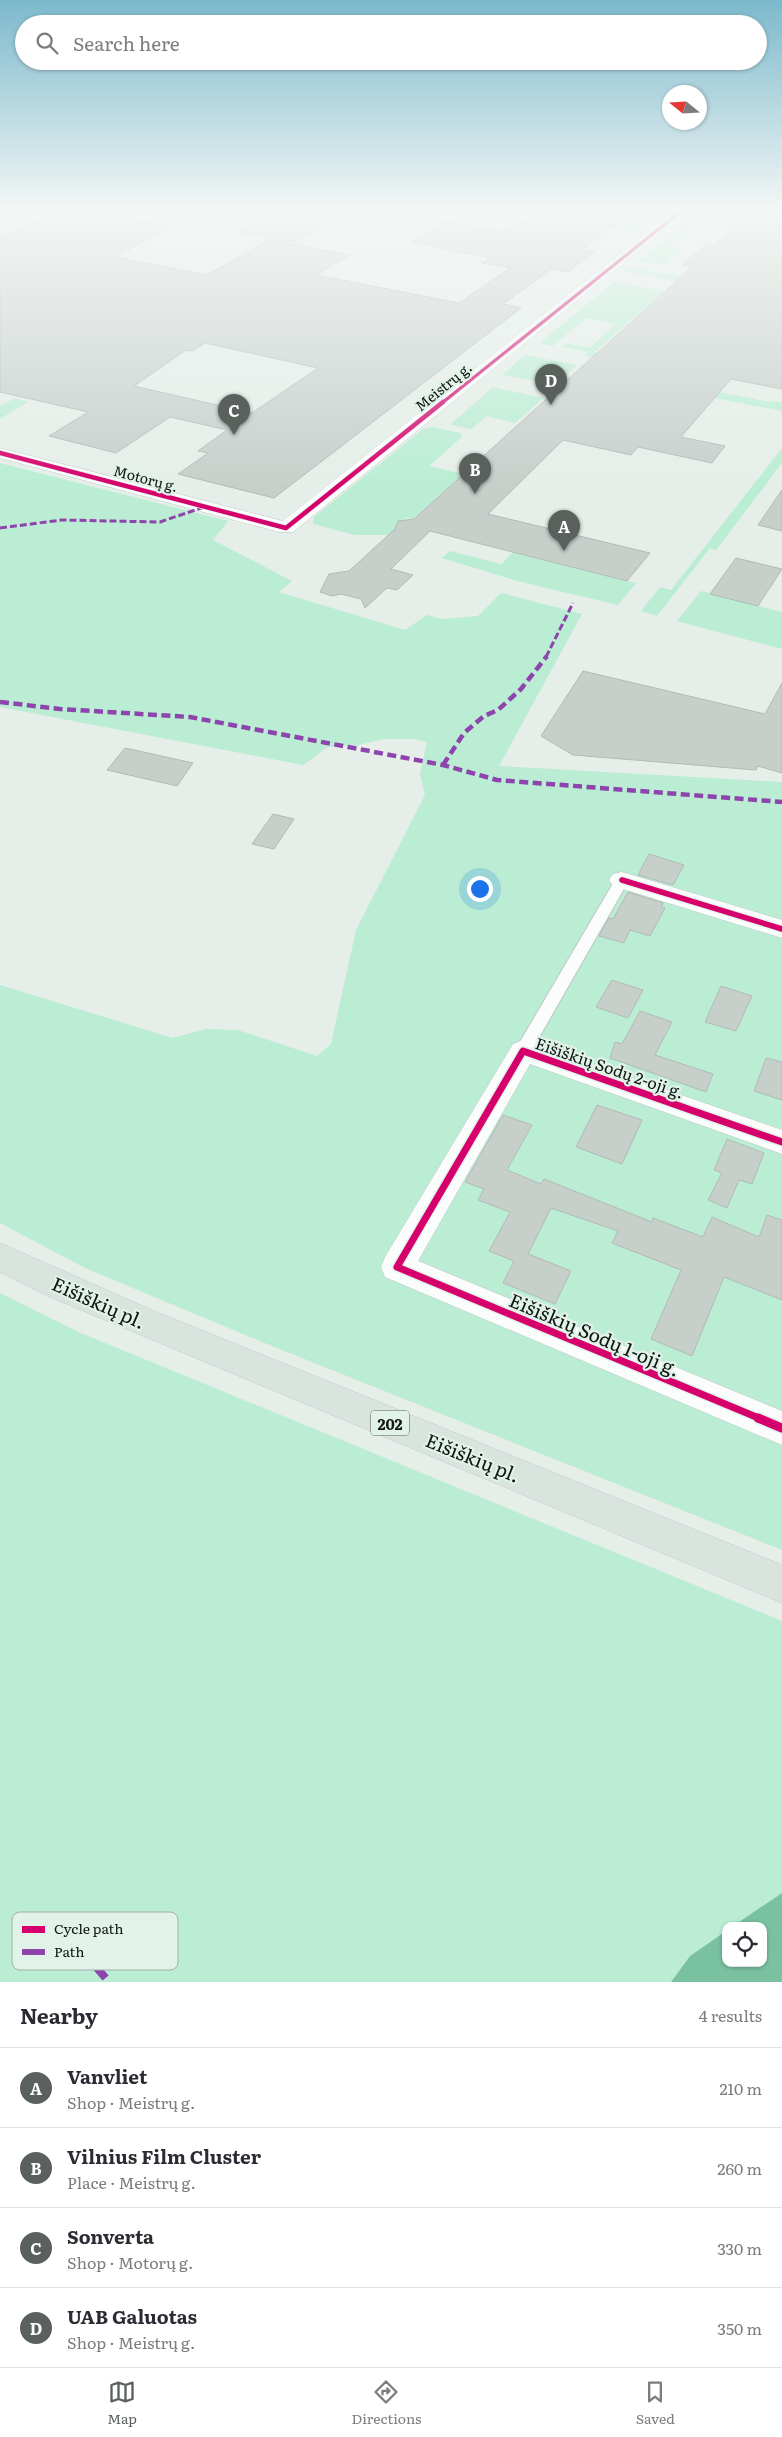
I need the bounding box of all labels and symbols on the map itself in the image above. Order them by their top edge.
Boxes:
north arrow [662,85,707,130]
street label: Meistrų g. [410,357,476,415]
pin: D [535,364,567,405]
pin: C [218,394,250,435]
pin: B [459,453,491,494]
street label: Motorų g. [112,460,180,496]
pin: A [548,510,580,551]
your location [467,876,493,902]
street label: Eišiškių Sodų 2-oji g. [532,1030,688,1104]
street label: Eišiškių pl. [48,1269,150,1335]
street label: Eišiškių Sodų 1-oji g. [505,1285,685,1383]
road number: 202 [371,1410,409,1436]
street label: Eišiškių pl. [422,1425,524,1489]
legend [12,1912,178,1970]
text: Cycle path [54,1918,123,1938]
text: Path [54,1941,84,1961]

